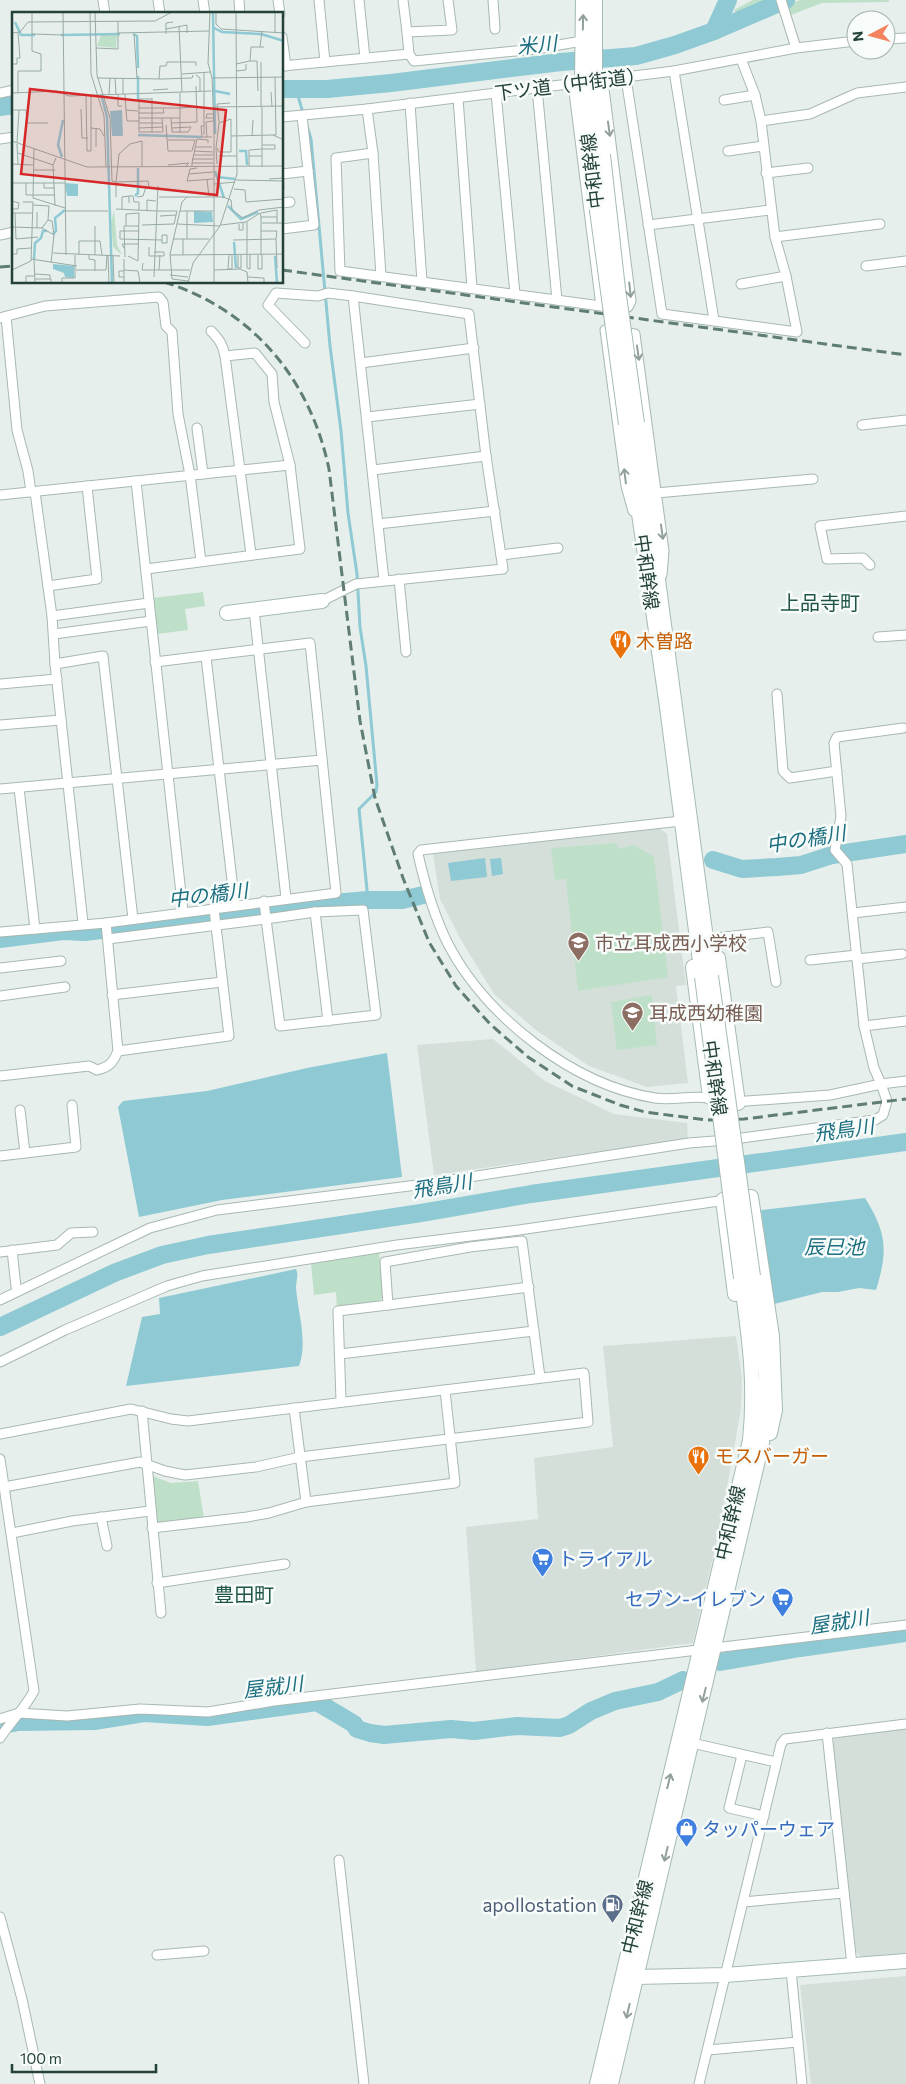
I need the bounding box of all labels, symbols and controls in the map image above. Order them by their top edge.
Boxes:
north arrow [846,10,896,60]
inset map [12,12,284,284]
one-way arrow [578,14,588,30]
water label: 米川 [516,30,560,58]
text: N [849,30,867,43]
street label: 下ツ道（中街道） [493,63,647,104]
one-way arrow [605,121,615,137]
street label: 中和幹線 [575,132,608,210]
one-way arrow [625,282,635,298]
one-way arrow [633,345,643,361]
one-way arrow [620,468,630,484]
one-way arrow [657,523,667,539]
street label: 中和幹線 [631,533,664,611]
district label: 上品寺町 [780,590,860,614]
restaurant icon: 木曽路 [608,629,632,660]
place label: 木曽路 [636,629,693,652]
water label: 中の橋川 [764,820,849,856]
water label: 中の橋川 [167,877,251,911]
school or university icon: 市立耳成西小学校 [567,931,591,962]
place label: 市立耳成西小学校 [595,931,747,954]
school or university icon: 耳成西幼稚園 [621,1001,645,1032]
place label: 耳成西幼稚園 [649,1001,763,1024]
street label: 中和幹線 [699,1039,732,1117]
water label: 飛鳥川 [812,1113,877,1145]
water label: 飛鳥川 [410,1168,475,1202]
water label: 辰巳池 [804,1234,866,1258]
restaurant icon: モスバーガー [687,1444,711,1475]
place label: モスバーガー [715,1444,829,1467]
street label: 中和幹線 [710,1483,749,1563]
supermarket icon: トライアル [530,1547,554,1578]
place label: トライアル [558,1547,653,1570]
district label: 豊田町 [214,1582,274,1606]
place label: セブン-イレブン [625,1587,766,1610]
supermarket icon: セブン-イレブン [770,1587,794,1618]
water label: 屋就川 [807,1604,872,1638]
water label: 屋就川 [242,1670,306,1702]
one-way arrow [698,1687,708,1703]
one-way arrow [665,1774,674,1790]
shop icon: タッパーウェア [674,1817,698,1848]
place label: タッパーウェア [702,1817,835,1840]
one-way arrow [661,1845,670,1861]
street label: 中和幹線 [616,1877,657,1957]
place label: apollostation [482,1893,597,1916]
fuel station icon: apollostation [601,1893,625,1924]
one-way arrow [623,2003,632,2019]
scale bar [12,2042,156,2074]
text: 100 m [20,2049,62,2067]

